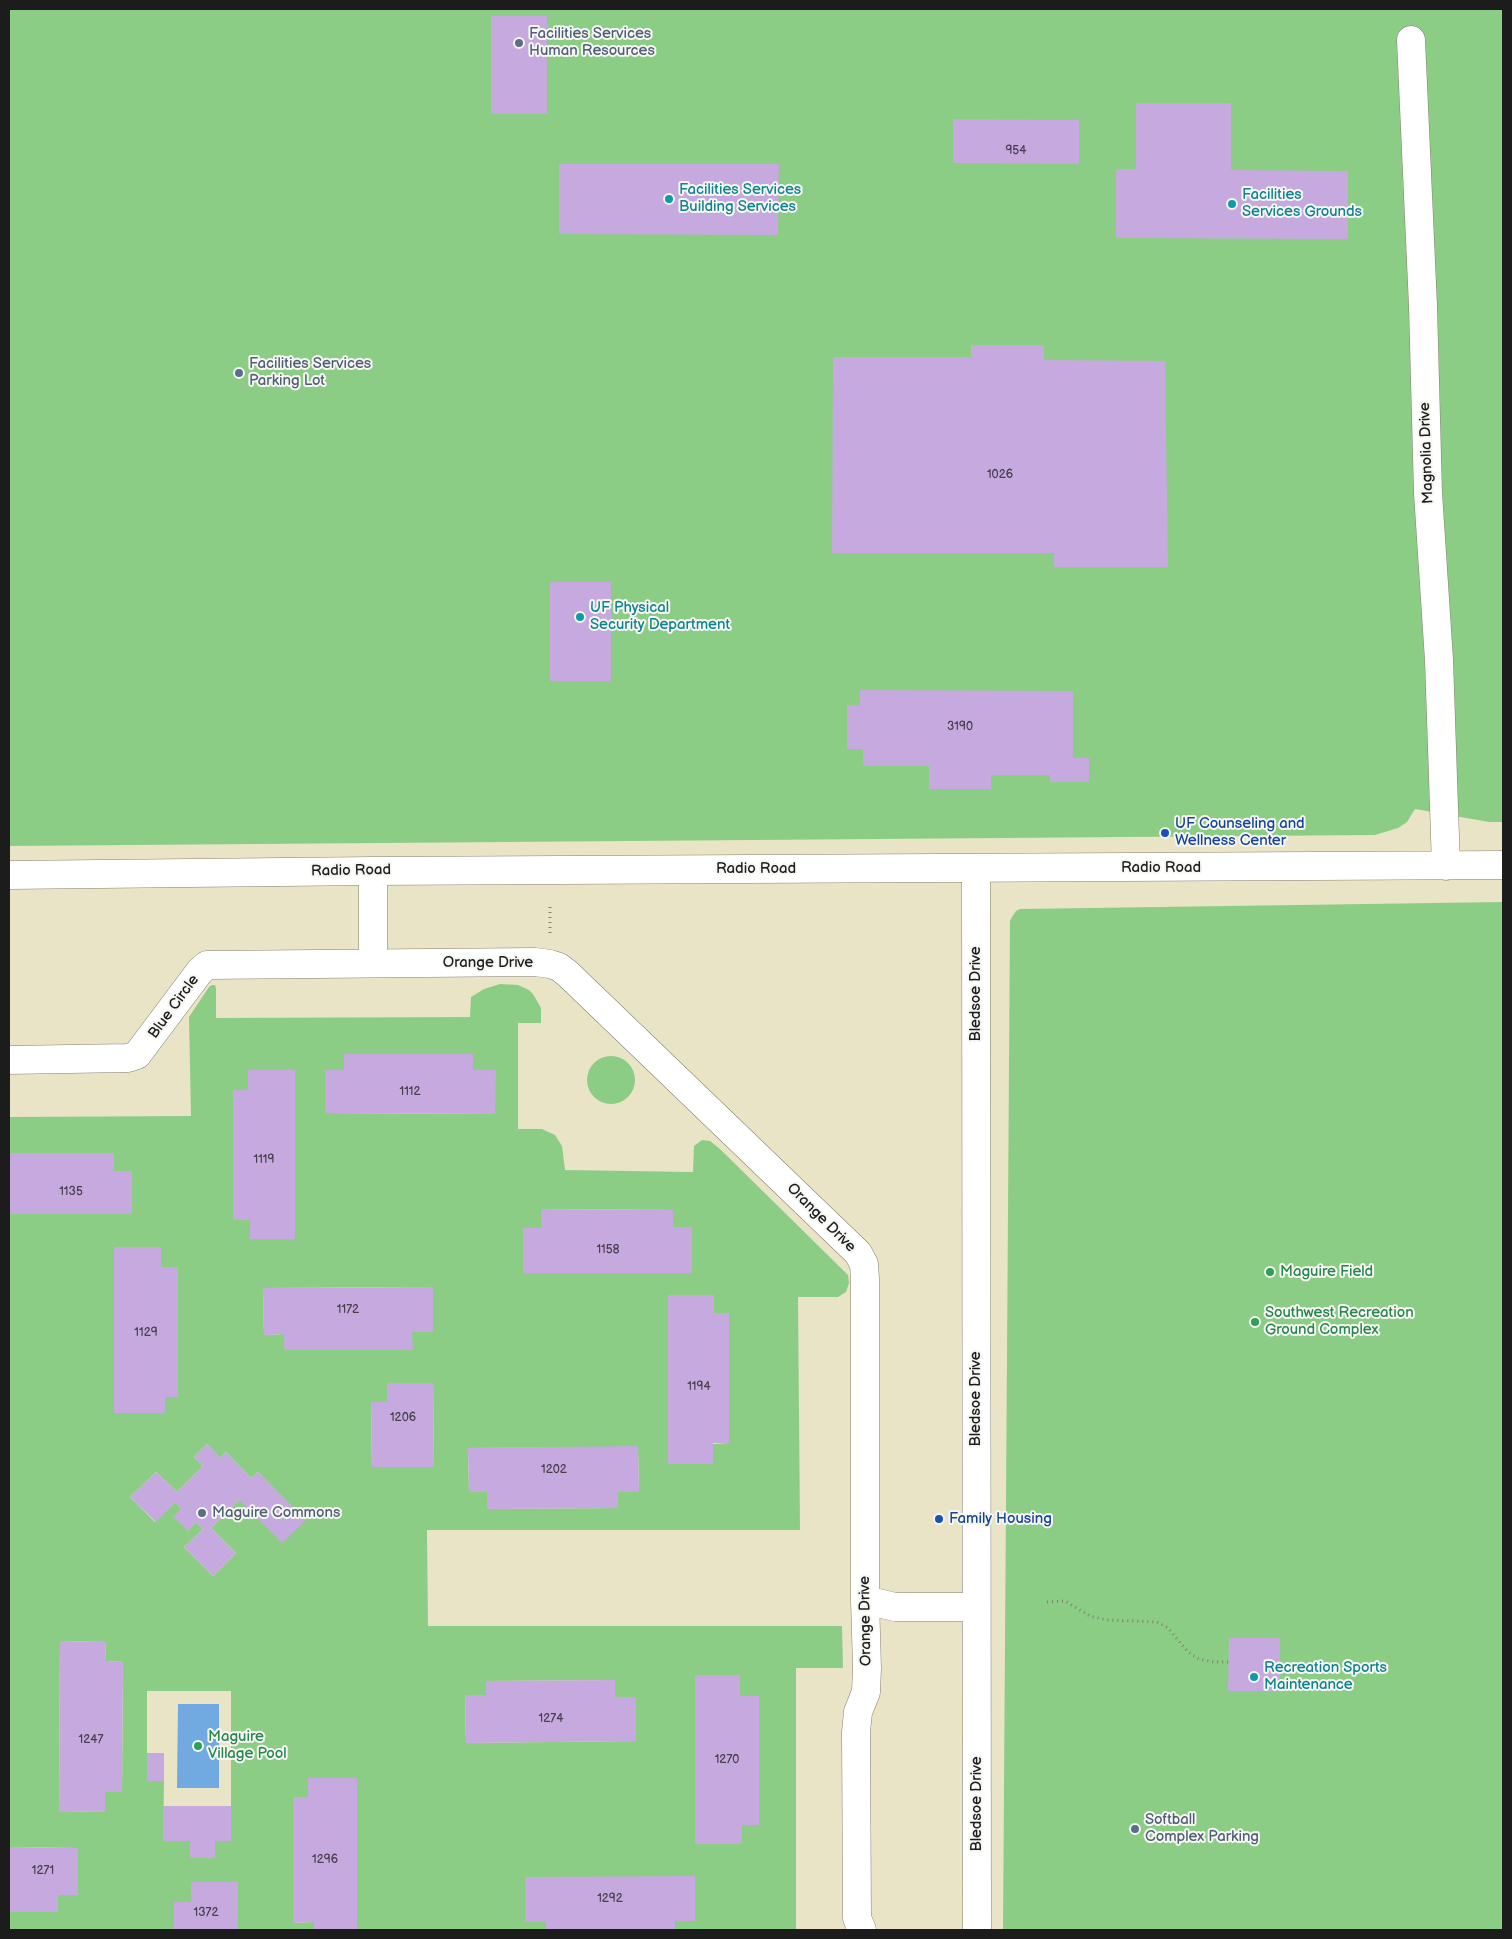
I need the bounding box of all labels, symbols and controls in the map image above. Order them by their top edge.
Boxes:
place label: Facilities Services Human Resources [529,25,655,60]
marker: Facilities Services Human Resources [513,37,525,49]
house number: 954 [1005,144,1027,158]
place label: Facilities Services Building Services [679,181,801,216]
place label: Facilities Services Grounds [1242,186,1362,221]
marker: Facilities Services Building Services [663,193,675,205]
marker: Facilities Services Grounds [1226,198,1238,210]
place label: Facilities Services Parking Lot [249,355,371,390]
marker: Facilities Services Parking Lot [233,367,245,379]
street label: Magnolia Drive [1416,402,1438,504]
house number: 1026 [987,468,1013,482]
place label: UF Physical Security Department [590,599,730,634]
marker: UF Physical Security Department [574,611,586,623]
house number: 3190 [947,720,973,734]
place label: UF Counseling and Wellness Center [1175,815,1305,850]
marker: UF Counseling and Wellness Center [1159,827,1171,839]
street label: Radio Road [1121,859,1201,877]
street label: Radio Road [716,860,796,878]
street label: Radio Road [311,861,391,881]
street label: Bledsoe Drive [967,946,985,1042]
street label: Orange Drive [443,954,533,972]
street label: Blue Circle [145,972,203,1042]
house number: 1112 [399,1085,421,1099]
house number: 1119 [254,1153,274,1167]
street label: Orange Drive [783,1180,859,1256]
house number: 1135 [59,1185,83,1199]
house number: 1158 [596,1243,620,1257]
place label: Maguire Field [1280,1263,1373,1281]
marker: Maguire Field [1264,1266,1276,1278]
house number: 1172 [337,1303,359,1317]
place label: Southwest Recreation Ground Complex [1265,1304,1414,1339]
marker: Southwest Recreation Ground Complex [1249,1316,1261,1328]
house number: 1129 [134,1326,158,1340]
street label: Bledsoe Drive [967,1351,985,1447]
house number: 1194 [687,1380,711,1394]
house number: 1206 [390,1411,416,1425]
house number: 1202 [541,1463,567,1477]
place label: Maguire Commons [212,1504,340,1522]
marker: Maguire Commons [196,1507,208,1519]
place label: Family Housing [949,1510,1052,1528]
marker: Family Housing [933,1513,945,1525]
street label: Orange Drive [856,1576,876,1666]
place label: Recreation Sports Maintenance [1264,1659,1387,1694]
marker: Recreation Sports Maintenance [1248,1671,1260,1683]
house number: 1274 [539,1712,563,1726]
place label: Maguire Village Pool [208,1728,287,1763]
house number: 1247 [79,1733,103,1747]
marker: Maguire Village Pool [192,1740,204,1752]
house number: 1270 [715,1753,739,1767]
street label: Bledsoe Drive [968,1756,986,1852]
place label: Softball Complex Parking [1145,1811,1259,1846]
marker: Softball Complex Parking [1129,1823,1141,1835]
house number: 1296 [312,1853,338,1867]
house number: 1271 [32,1864,54,1878]
house number: 1292 [597,1892,623,1906]
house number: 1372 [194,1906,218,1920]

